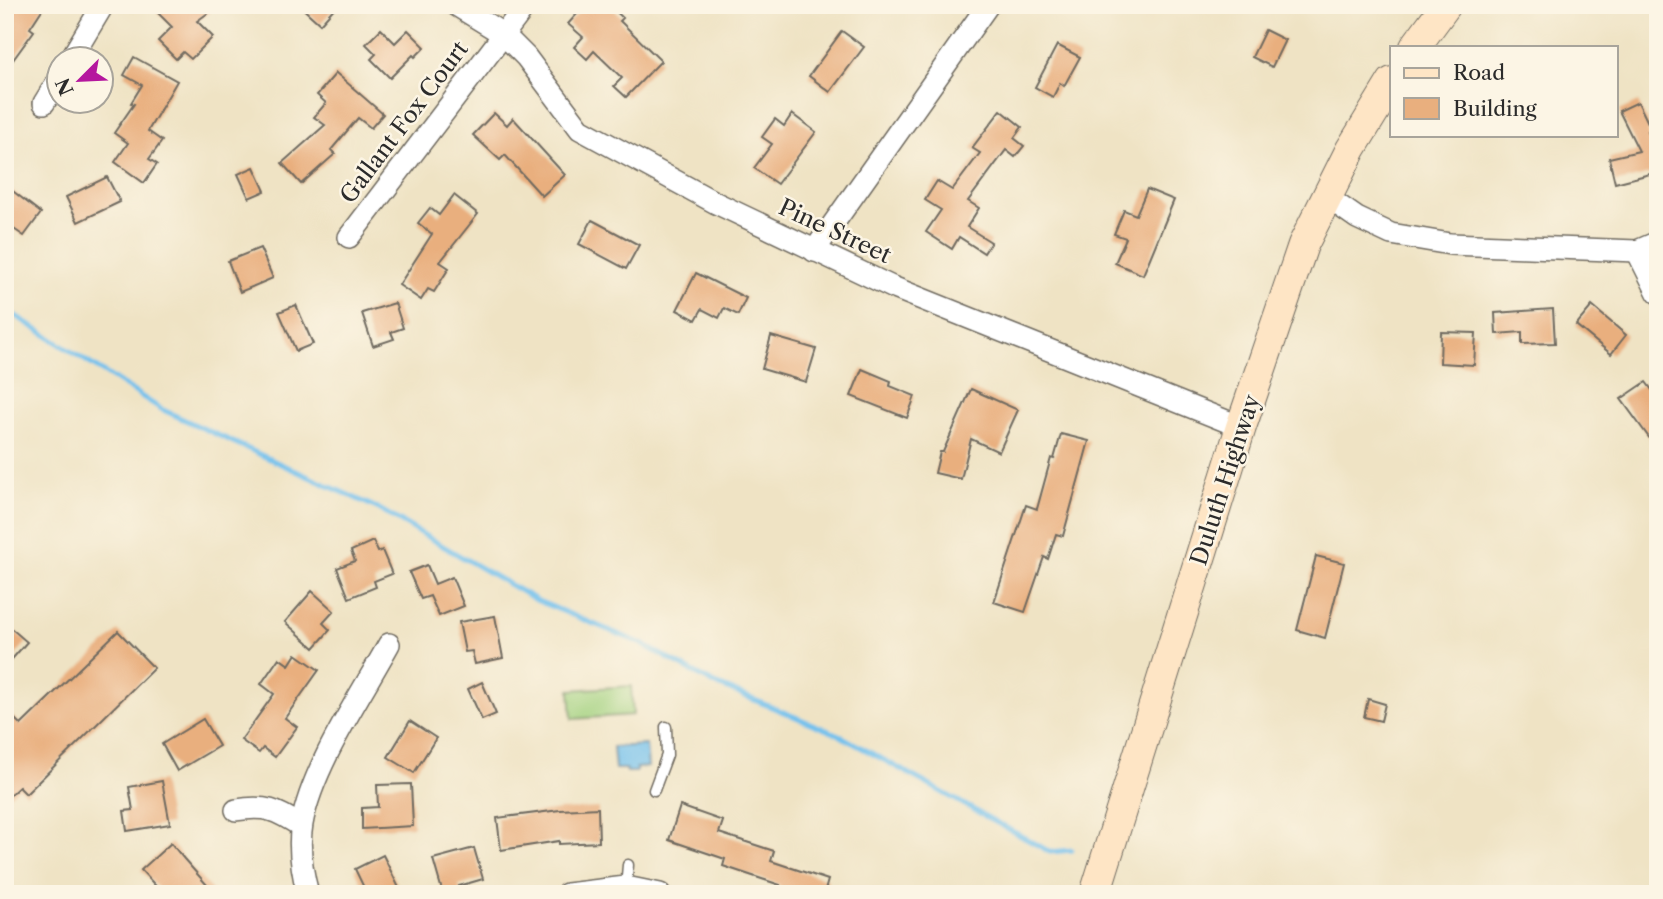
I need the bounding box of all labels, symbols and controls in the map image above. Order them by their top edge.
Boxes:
street label: Gallant Fox Court [334,35,474,209]
north arrow [46,46,116,116]
legend [1390,46,1618,136]
text: Road [1453,60,1505,85]
text: N [51,74,79,99]
text: Building [1453,96,1538,121]
street label: Pine Street [774,193,896,269]
street label: Duluth Highway [1184,391,1266,569]

